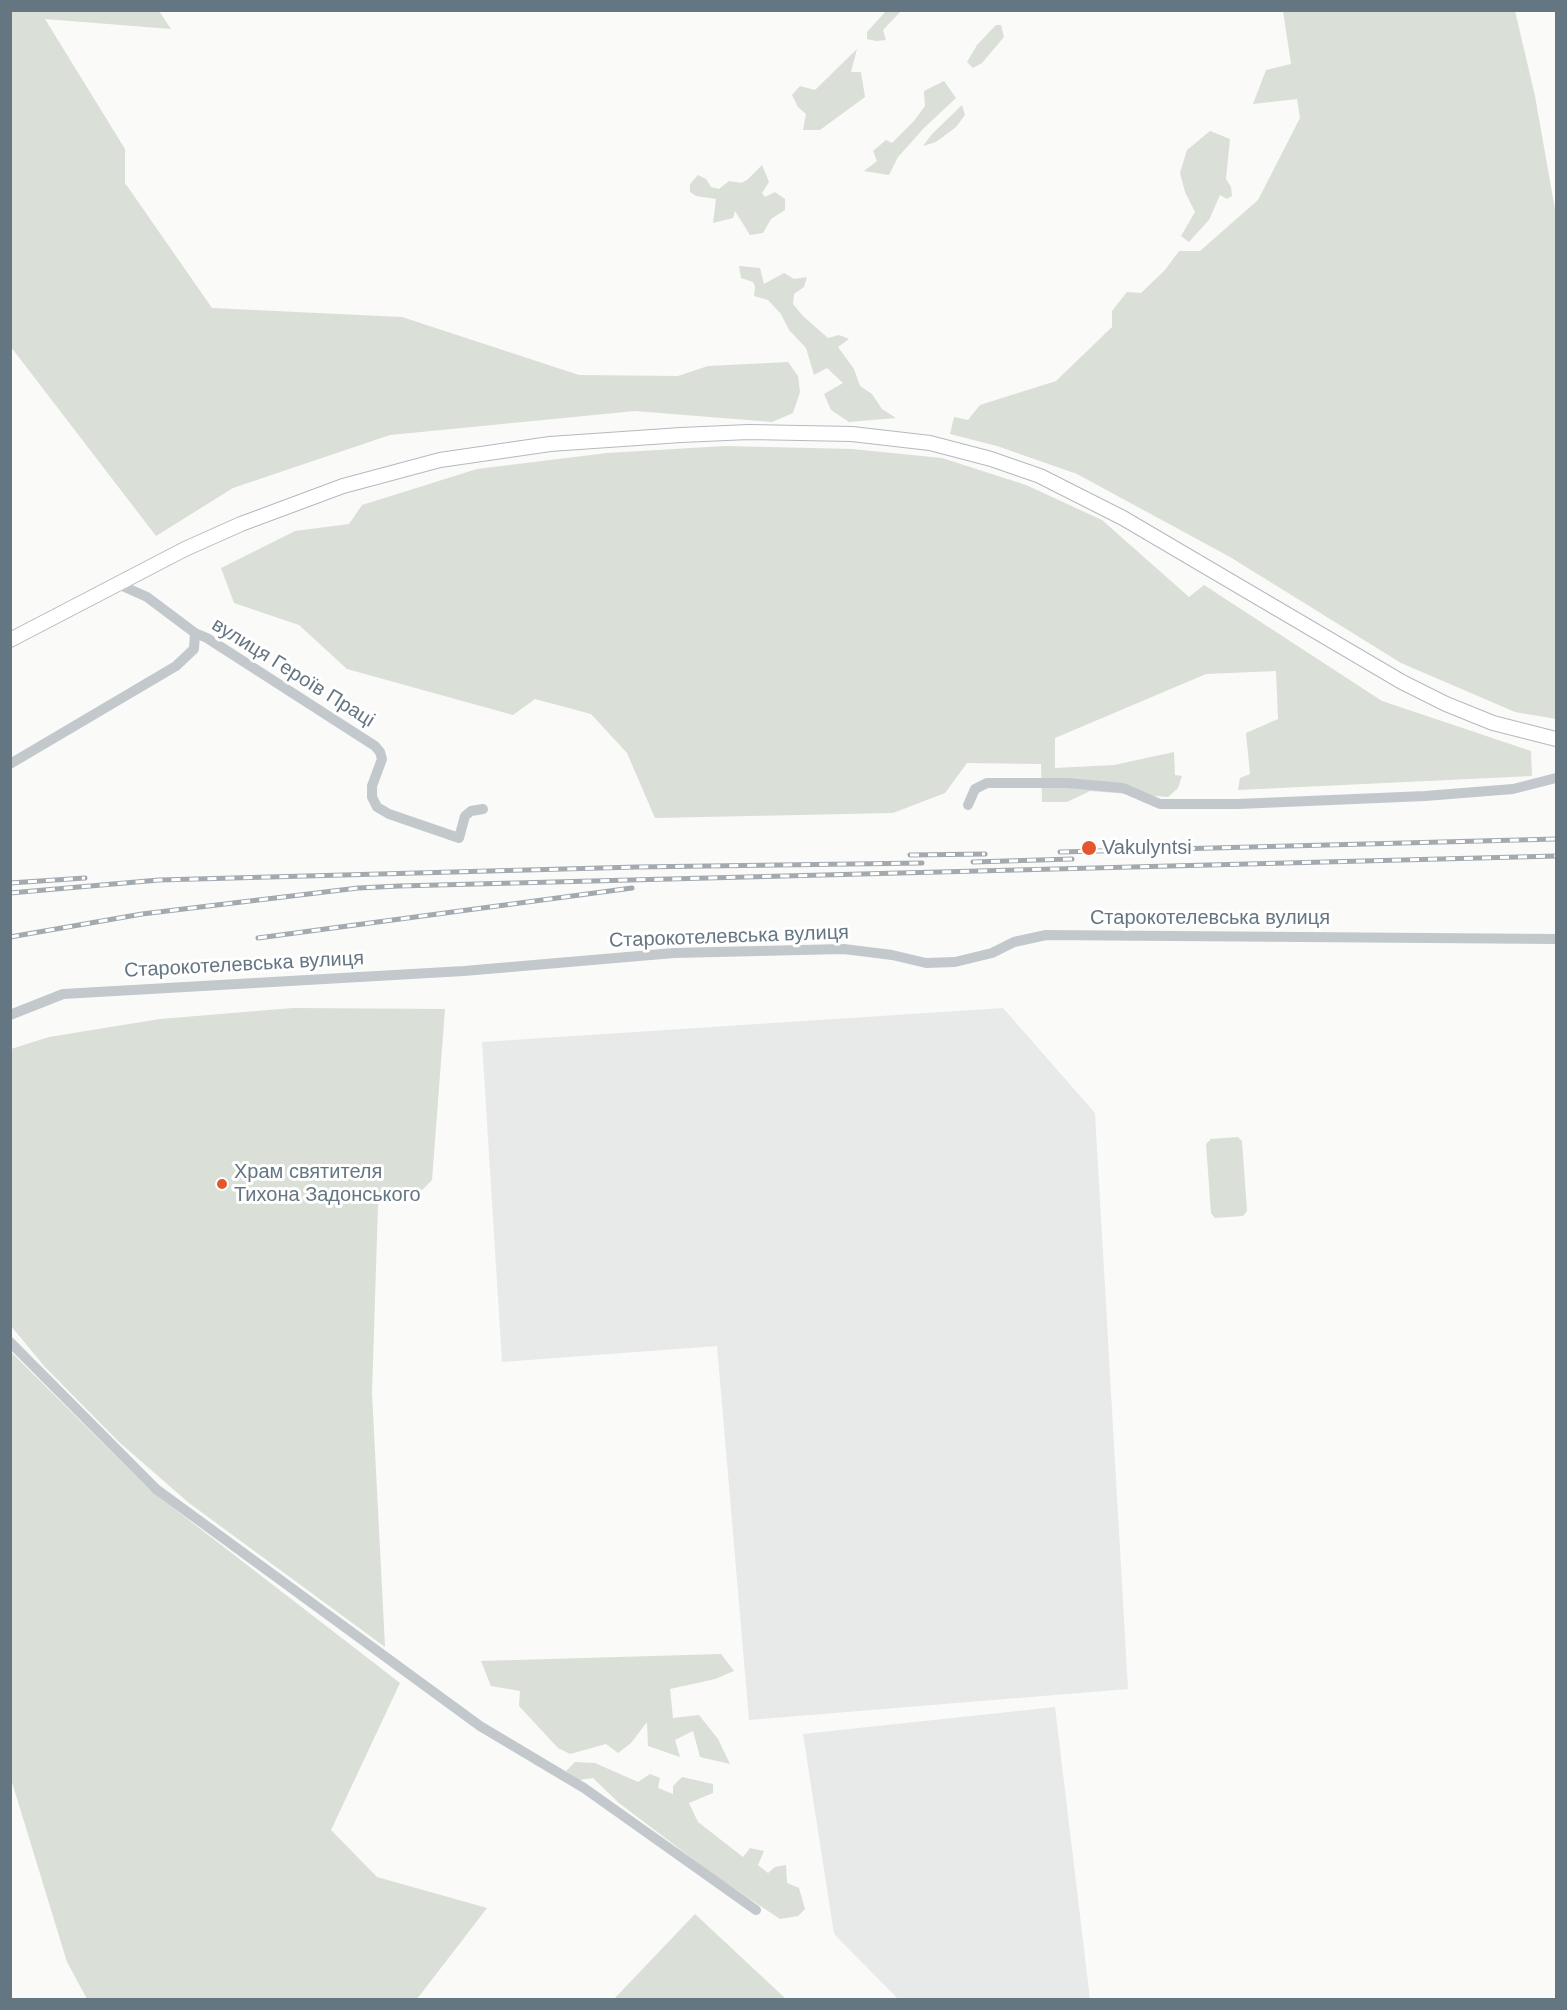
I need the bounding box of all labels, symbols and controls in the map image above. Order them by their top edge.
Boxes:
street label: вулиця Героїв Праці [207,613,379,733]
place label: Vakulyntsi [1102,836,1192,860]
marker: Vakulyntsi [1080,839,1098,857]
street label: Старокотелевська вулиця [1090,906,1330,930]
street label: Старокотелевська вулиця [609,921,849,953]
street label: Старокотелевська вулиця [123,947,365,983]
place label: Храм святителя Тихона Задонського [234,1160,421,1207]
marker: Храм святителя Тихона Задонського [215,1177,229,1191]

